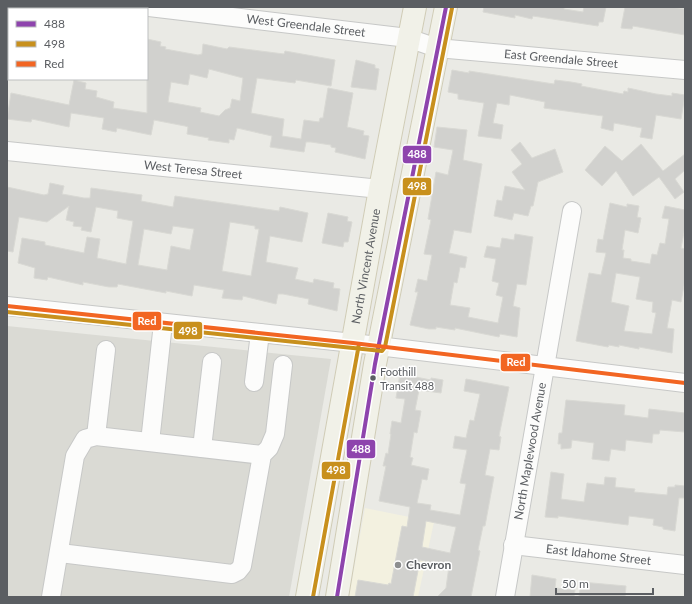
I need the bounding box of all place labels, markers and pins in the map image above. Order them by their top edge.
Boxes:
place label: Foothill Transit 488 [380,365,434,392]
marker: Foothill Transit 488 [368,373,378,383]
place label: Chevron [406,557,451,572]
marker: Chevron [393,560,403,570]

